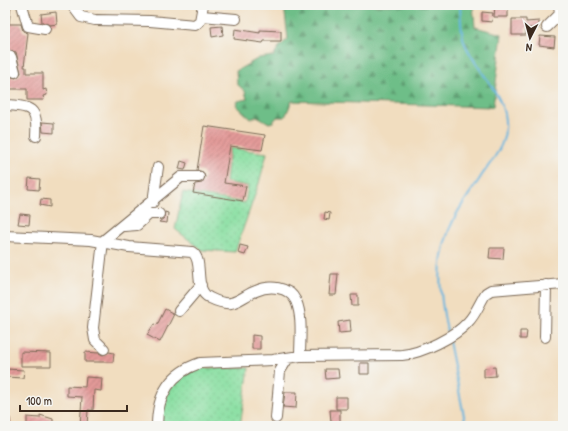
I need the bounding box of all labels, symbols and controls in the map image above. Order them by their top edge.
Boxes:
north arrow [510,18,550,58]
text: N [525,41,533,55]
scale bar [20,387,127,413]
text: 100 m [26,392,52,409]

